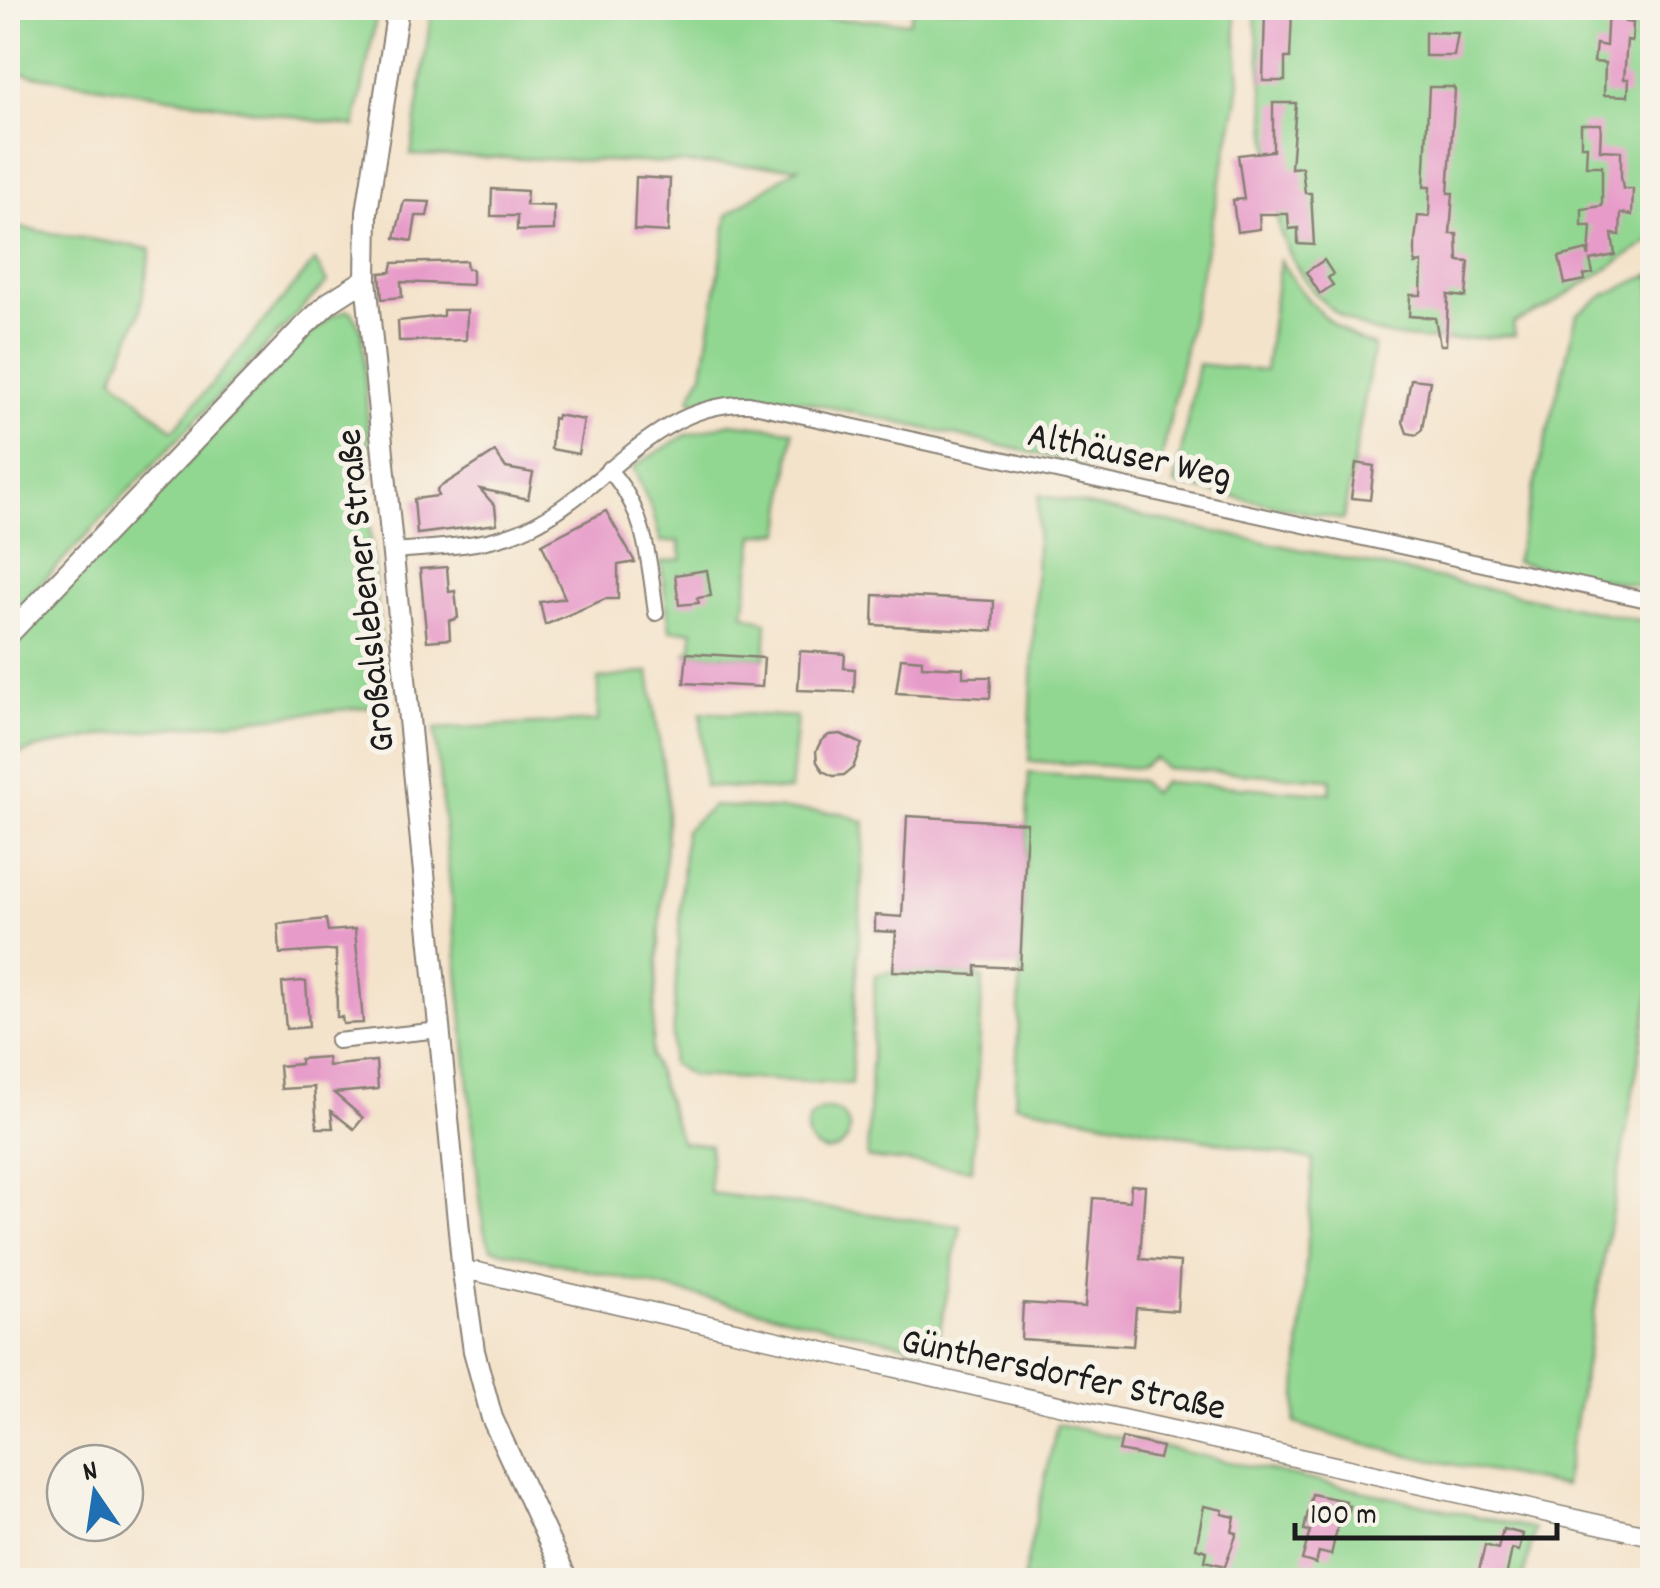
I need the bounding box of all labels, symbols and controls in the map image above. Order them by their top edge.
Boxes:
street label: Althäuser Weg [1022,410,1236,507]
street label: Großalslebener Straße [324,426,413,755]
street label: Günthersdorfer Straße [895,1316,1230,1439]
north arrow [45,1443,145,1543]
text: N [79,1452,102,1495]
scale bar [1295,1478,1558,1540]
text: 100 m [1310,1496,1377,1539]

